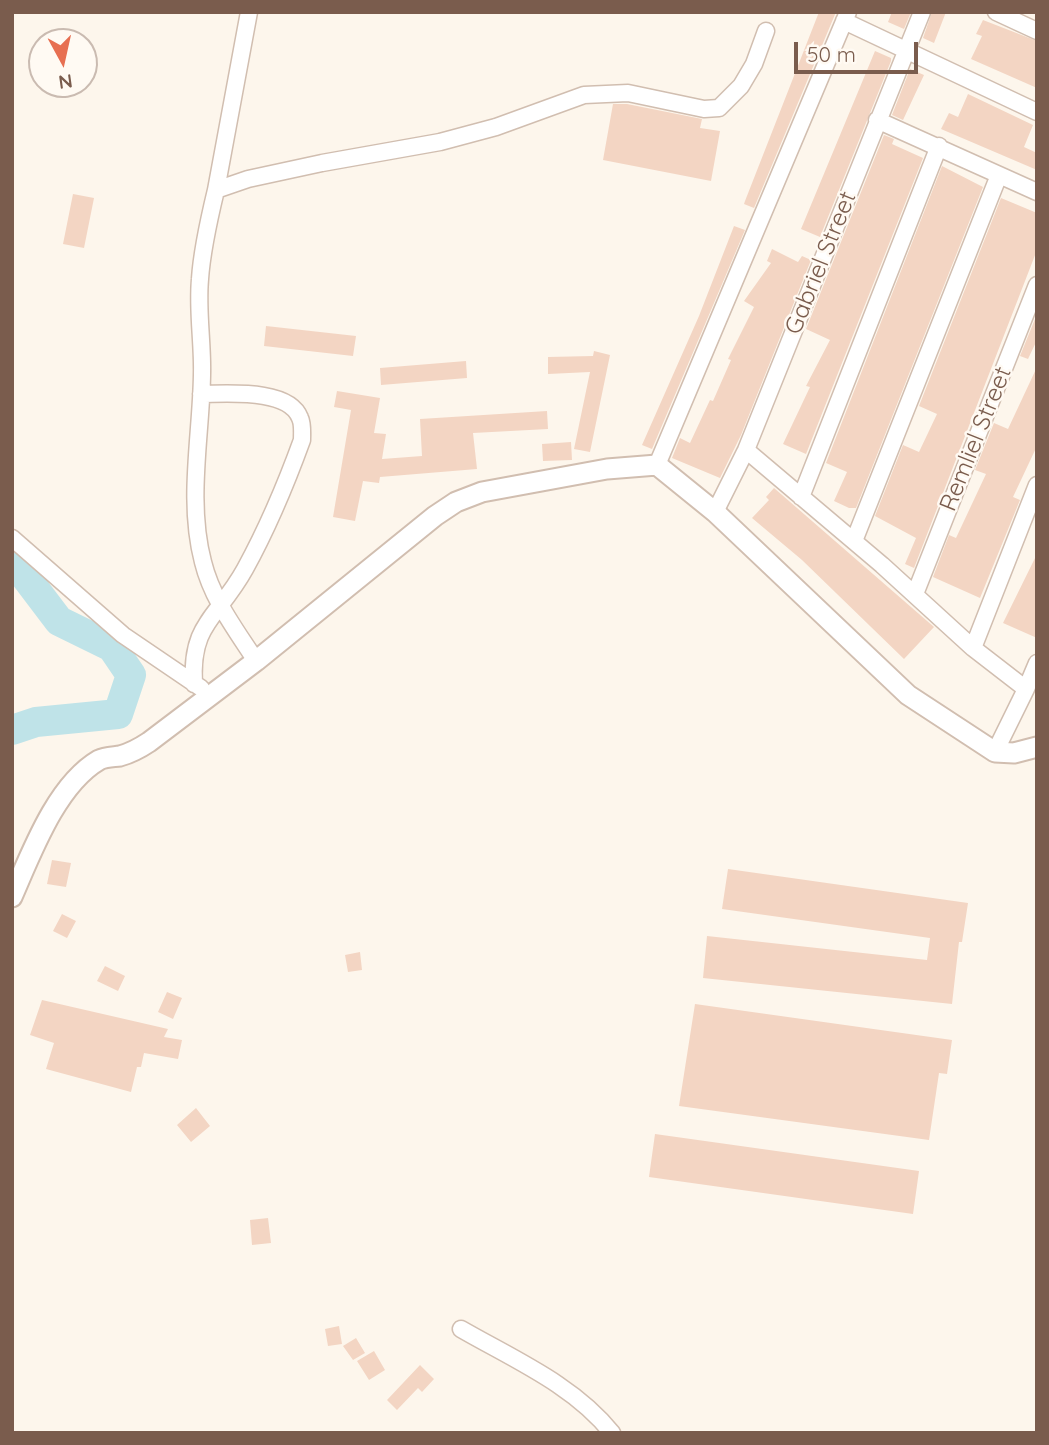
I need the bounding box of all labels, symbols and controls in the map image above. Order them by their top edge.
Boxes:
north arrow [28,28,98,98]
scale bar [797,28,921,72]
text: 50 m [807,41,856,67]
text: N [57,69,74,95]
street label: Gabriel Street [779,187,863,339]
street label: Remliel Street [934,363,1018,515]

